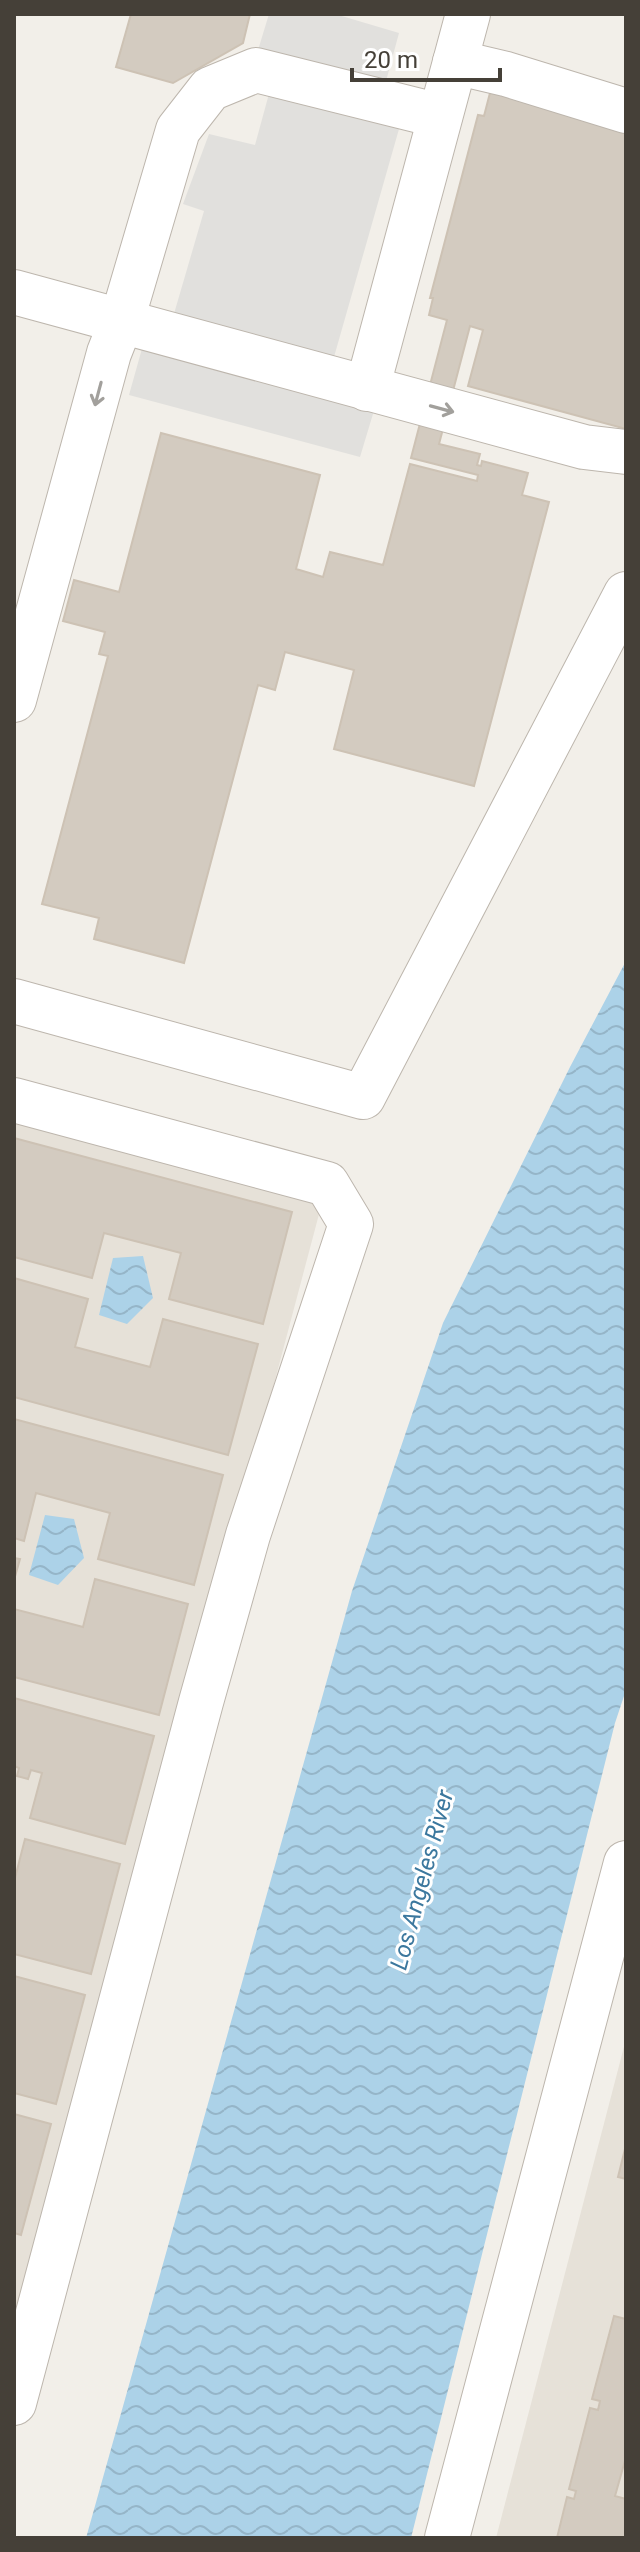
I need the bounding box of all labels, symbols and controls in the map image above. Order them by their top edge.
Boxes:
scale bar [352,32,500,82]
text: 20 m [364,46,418,74]
one-way arrow [90,381,105,407]
one-way arrow [429,402,455,417]
water label: Los Angeles River [385,1786,460,1973]

